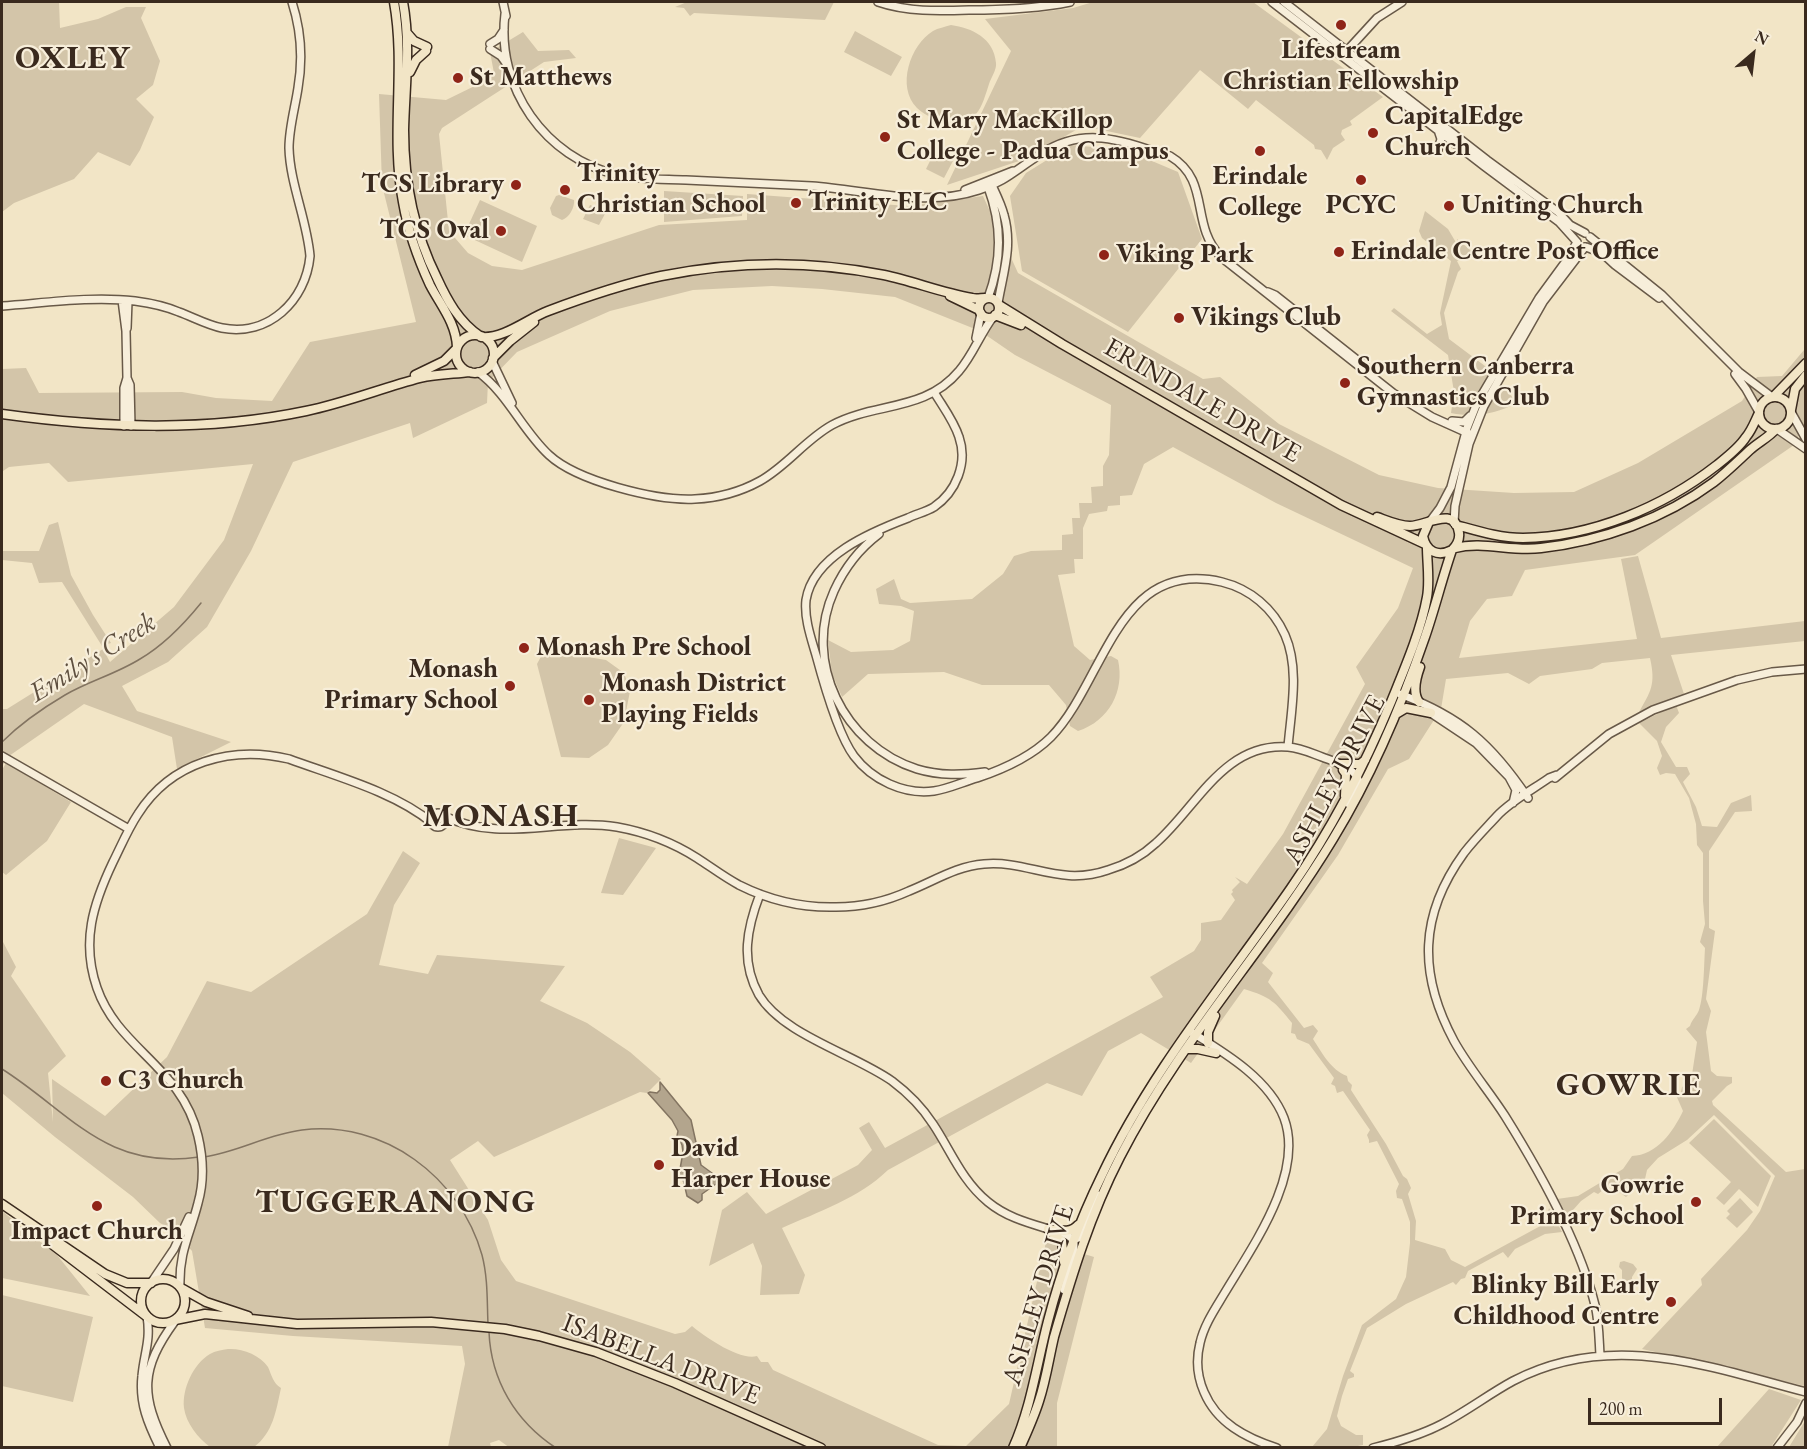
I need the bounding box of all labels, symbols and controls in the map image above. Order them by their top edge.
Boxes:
marker: Lifestream Christian Fellowship [1334,18,1348,32]
north arrow [1723,24,1783,84]
text: N [1751,25,1772,50]
place label: Lifestream Christian Fellowship [1223,35,1459,98]
district label: OXLEY [15,39,131,79]
place label: St Matthews [470,62,612,94]
marker: St Matthews [451,71,465,85]
place label: CapitalEdge Church [1385,101,1523,164]
place label: St Mary MacKillop College - Padua Campus [897,105,1169,168]
marker: CapitalEdge Church [1366,126,1380,140]
marker: St Mary MacKillop College - Padua Campus [878,130,892,144]
marker: Erindale College [1253,144,1267,158]
place label: Trinity Christian School [577,158,766,221]
place label: Erindale College [1212,161,1308,224]
place label: TCS Library [361,169,504,201]
marker: PCYC [1354,173,1368,187]
marker: TCS Library [509,178,523,192]
marker: Trinity Christian School [558,183,572,197]
place label: Trinity ELC [808,187,948,219]
place label: PCYC [1326,190,1396,222]
place label: Uniting Church [1461,190,1643,222]
marker: Trinity ELC [789,196,803,210]
marker: Uniting Church [1442,199,1456,213]
place label: TCS Oval [379,215,489,247]
marker: TCS Oval [494,224,508,238]
place label: Erindale Centre Post Office [1351,236,1659,268]
place label: Viking Park [1116,239,1254,271]
marker: Erindale Centre Post Office [1332,245,1346,259]
marker: Viking Park [1097,248,1111,262]
place label: Vikings Club [1191,302,1341,334]
marker: Vikings Club [1172,311,1186,325]
street label: ERINDALE DRIVE [1098,332,1306,470]
place label: Southern Canberra Gymnastics Club [1357,351,1574,414]
marker: Southern Canberra Gymnastics Club [1338,376,1352,390]
water label: Emily's Creek [23,606,163,710]
place label: Monash Pre School [536,632,751,664]
marker: Monash Pre School [517,641,531,655]
place label: Monash Primary School [324,654,498,717]
place label: Monash District Playing Fields [601,668,786,731]
marker: Monash Primary School [503,679,517,693]
street label: ASHLEY DRIVE [1277,690,1393,870]
marker: Monash District Playing Fields [582,693,596,707]
district label: MONASH [422,797,580,837]
place label: C3 Church [118,1065,244,1097]
district label: GOWRIE [1556,1066,1702,1106]
marker: C3 Church [99,1074,113,1088]
place label: David Harper House [671,1133,830,1196]
marker: David Harper House [652,1158,666,1172]
place label: Gowrie Primary School [1510,1170,1684,1233]
district label: TUGGERANONG [255,1183,537,1223]
marker: Gowrie Primary School [1689,1195,1703,1209]
marker: Impact Church [90,1199,104,1213]
street label: ASHLEY DRIVE [996,1201,1082,1389]
place label: Impact Church [11,1216,183,1248]
place label: Blinky Bill Early Childhood Centre [1454,1270,1659,1333]
marker: Blinky Bill Early Childhood Centre [1664,1295,1678,1309]
street label: ISABELLA DRIVE [558,1307,764,1413]
scale bar [1591,1386,1724,1424]
text: 200 m [1599,1397,1643,1420]

